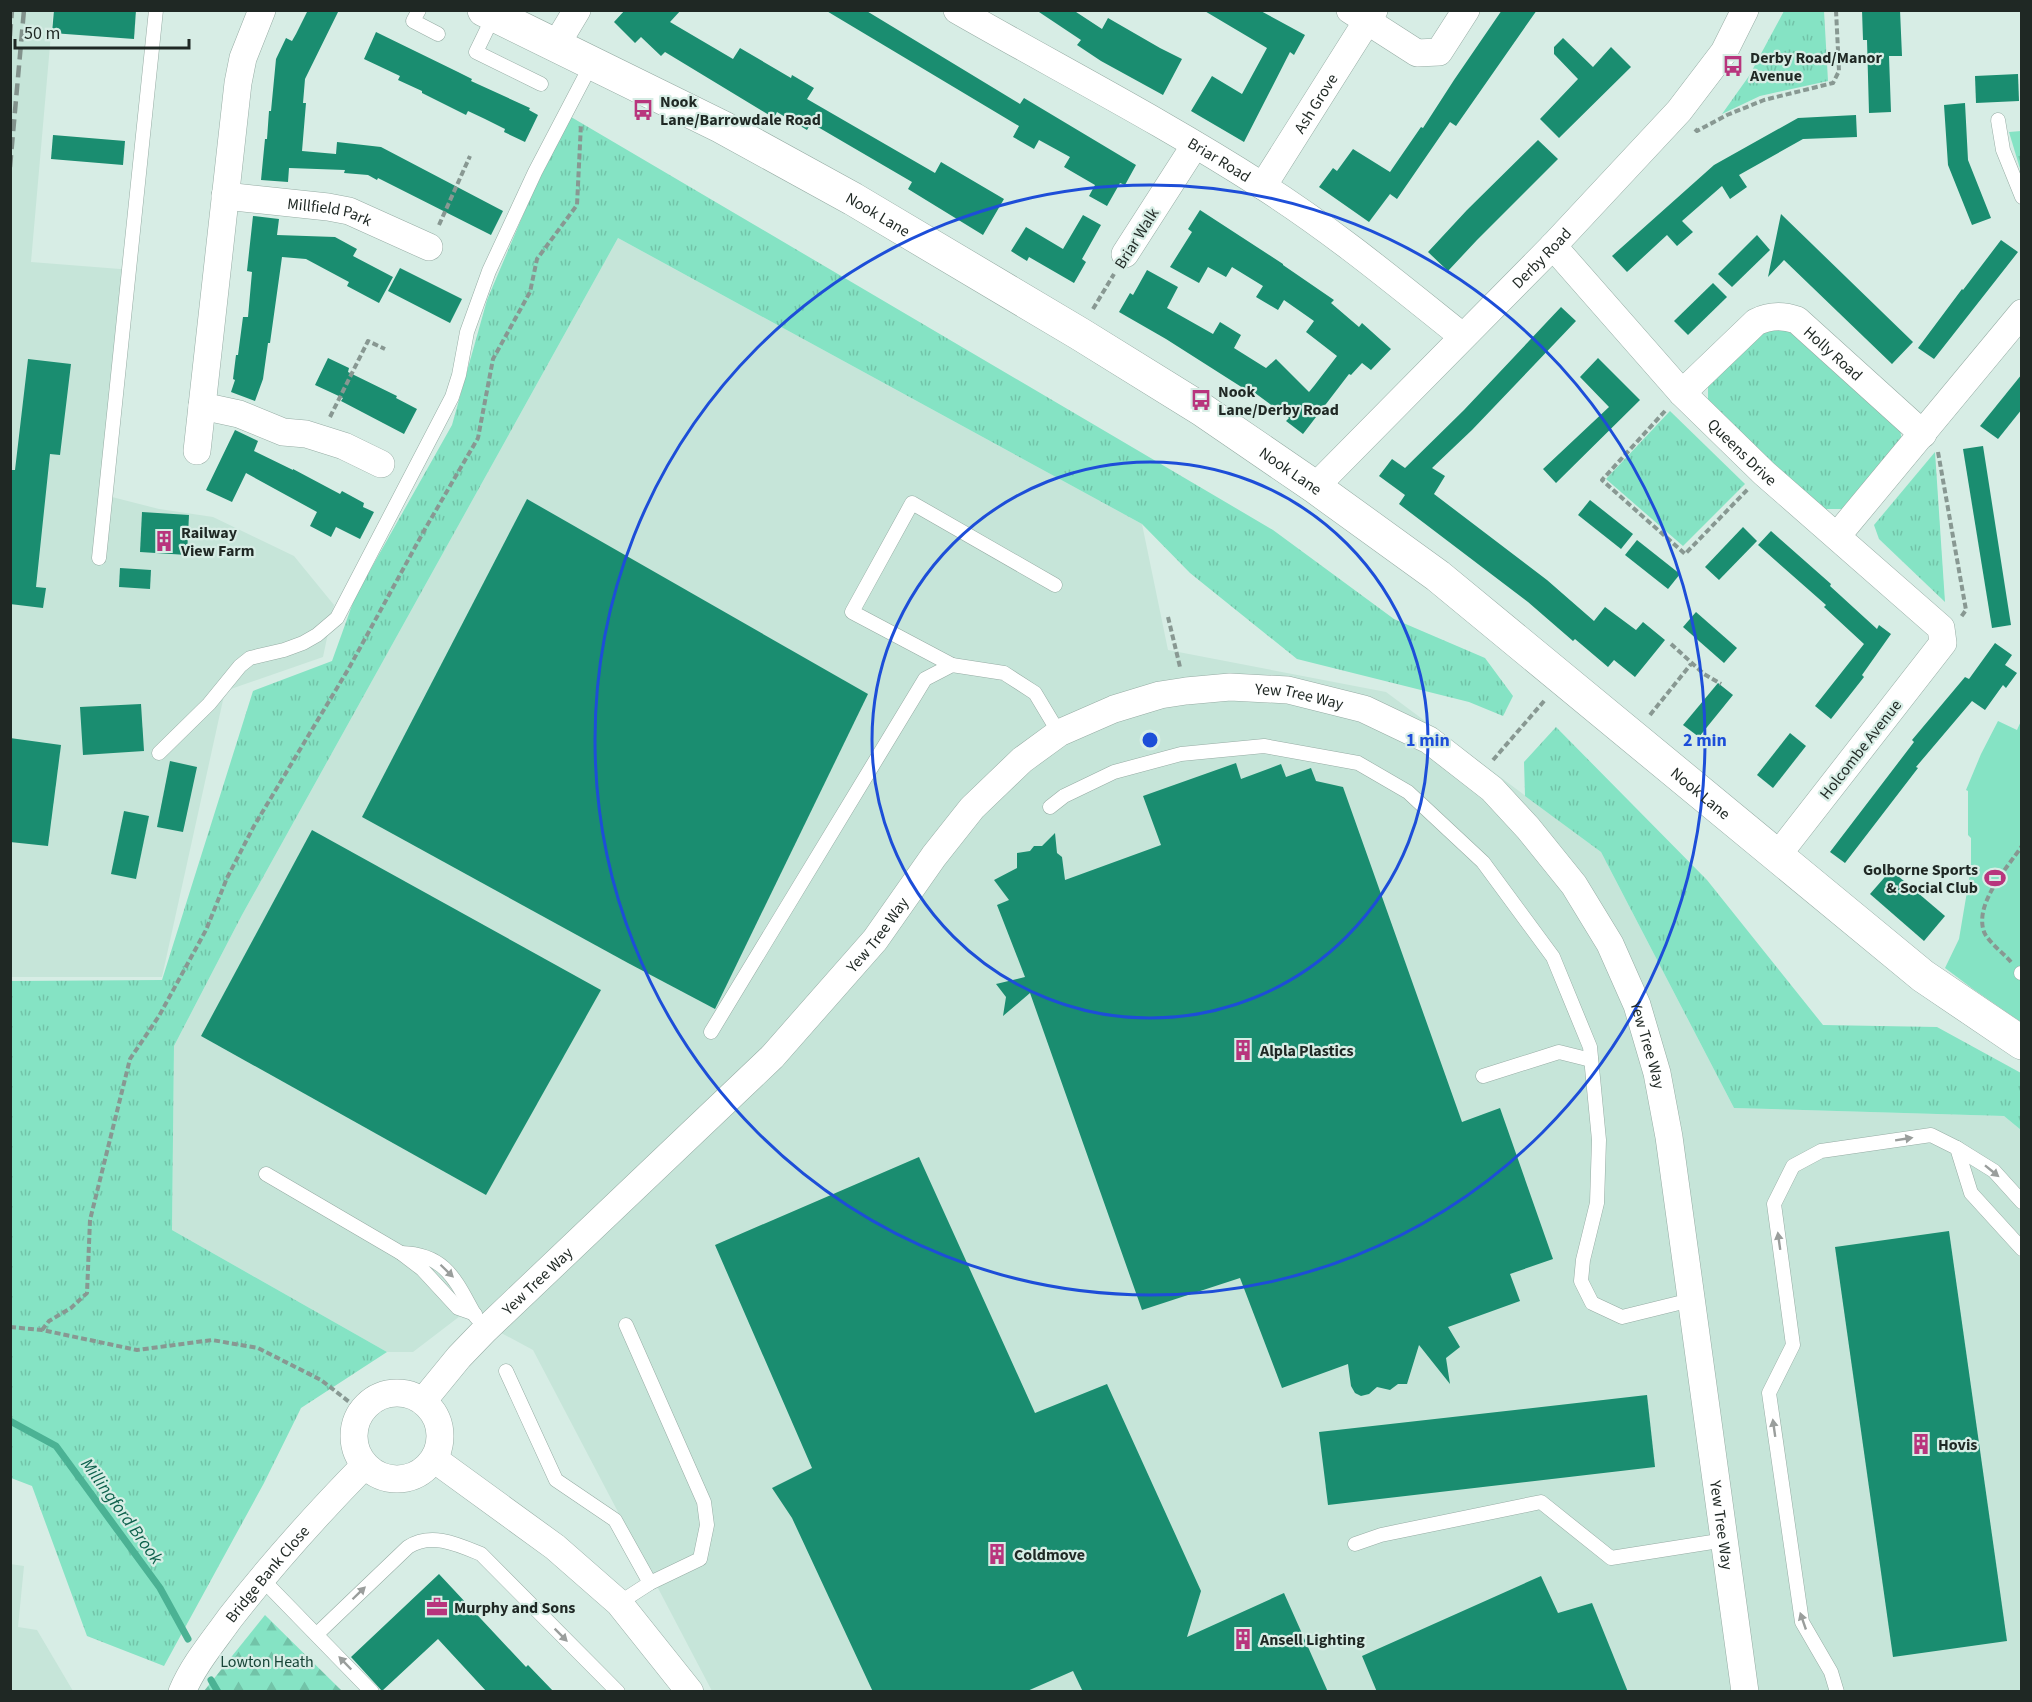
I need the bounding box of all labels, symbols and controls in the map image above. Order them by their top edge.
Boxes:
scale bar [15,12,189,50]
text: 50 m [24,21,60,46]
place label: Derby Road/Manor Avenue [1749,47,1882,87]
bus stop icon: Derby Road/Manor Avenue [1721,54,1745,78]
street label: Ash Grove [1289,69,1343,138]
place label: Nook Lane/Barrowdale Road [660,91,821,131]
bus stop icon: Nook Lane/Barrowdale Road [631,98,655,122]
street label: Briar Road [1183,132,1255,188]
street label: Nook Lane [842,187,914,243]
street label: Millfield Park [286,193,375,232]
street label: Briar Walk [1109,204,1164,273]
street label: Derby Road [1507,223,1577,294]
street label: Holly Road [1799,321,1867,386]
place label: Nook Lane/Derby Road [1218,381,1339,421]
bus stop icon: Nook Lane/Derby Road [1189,388,1213,412]
street label: Queens Drive [1702,414,1781,491]
street label: Nook Lane [1255,442,1326,501]
place label: Railway View Farm [180,522,254,562]
building icon: Railway View Farm [152,529,176,553]
street label: Yew Tree Way [1253,678,1346,716]
street label: Holcombe Avenue [1815,695,1907,804]
text: 1 min [1406,728,1450,753]
text: 2 min [1683,728,1727,753]
centre of rings [1140,730,1160,750]
street label: Nook Lane [1666,762,1735,825]
place label: Golborne Sports & Social Club [1863,859,1978,899]
sports icon: Golborne Sports & Social Club [1983,866,2007,890]
street label: Yew Tree Way [841,892,914,978]
street label: Yew Tree Way [1624,998,1670,1091]
building icon: Alpla Plastics [1231,1038,1255,1062]
place label: Alpla Plastics [1259,1040,1354,1062]
one-way arrow [1895,1134,1914,1143]
one-way arrow [1984,1165,2000,1178]
one-way arrow [1774,1231,1784,1250]
street label: Yew Tree Way [497,1242,578,1321]
one-way arrow [439,1264,453,1278]
one-way arrow [1770,1419,1779,1438]
building icon: Hovis [1909,1432,1933,1456]
place label: Hovis [1938,1434,1977,1456]
water label: Millingford Brook [75,1453,169,1570]
street label: Yew Tree Way [1704,1478,1738,1572]
street label: Bridge Bank Close [220,1521,315,1628]
building icon: Coldmove [985,1542,1009,1566]
place label: Coldmove [1014,1544,1085,1566]
one-way arrow [352,1586,367,1600]
office icon: Murphy and Sons [425,1595,449,1619]
place label: Murphy and Sons [454,1597,575,1619]
one-way arrow [1798,1612,1808,1630]
one-way arrow [554,1627,568,1641]
building icon: Ansell Lighting [1231,1627,1255,1651]
place label: Ansell Lighting [1259,1629,1365,1651]
park label: Lowton Heath [220,1651,314,1673]
one-way arrow [338,1655,352,1670]

